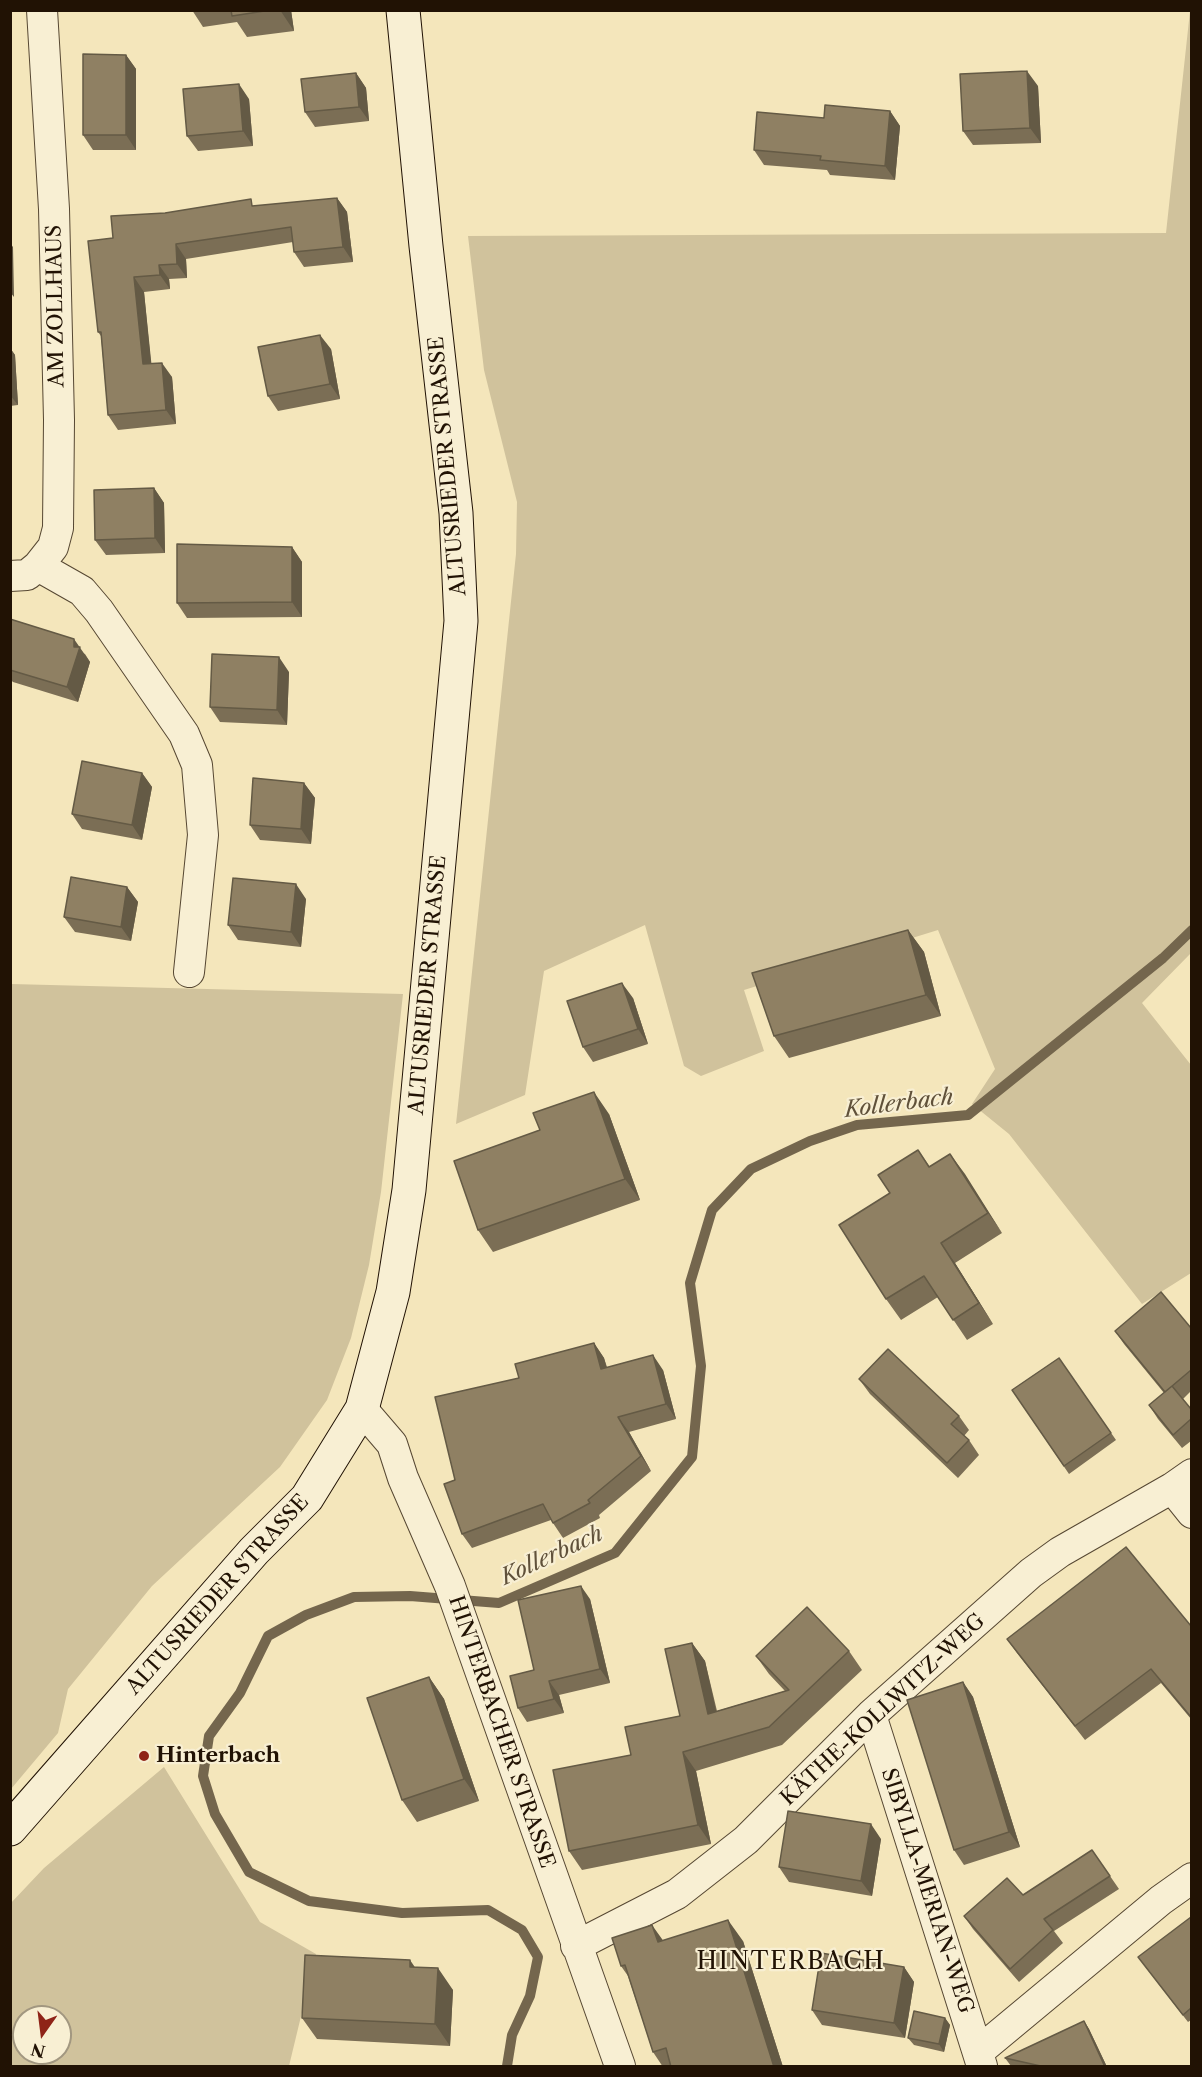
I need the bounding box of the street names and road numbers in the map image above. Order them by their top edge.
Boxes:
street label: AM ZOLLHAUS [42,224,70,388]
street label: ALTUSRIEDER STRASSE [424,335,472,597]
street label: ALTUSRIEDER STRASSE [404,854,452,1116]
street label: ALTUSRIEDER STRASSE [121,1490,315,1700]
street label: HINTERBACHER STRASSE [442,1593,560,1871]
street label: KÄTHE-KOLLWITZ-WEG [776,1609,990,1811]
street label: SIBYLLA-MERIAN-WEG [875,1765,979,2017]

